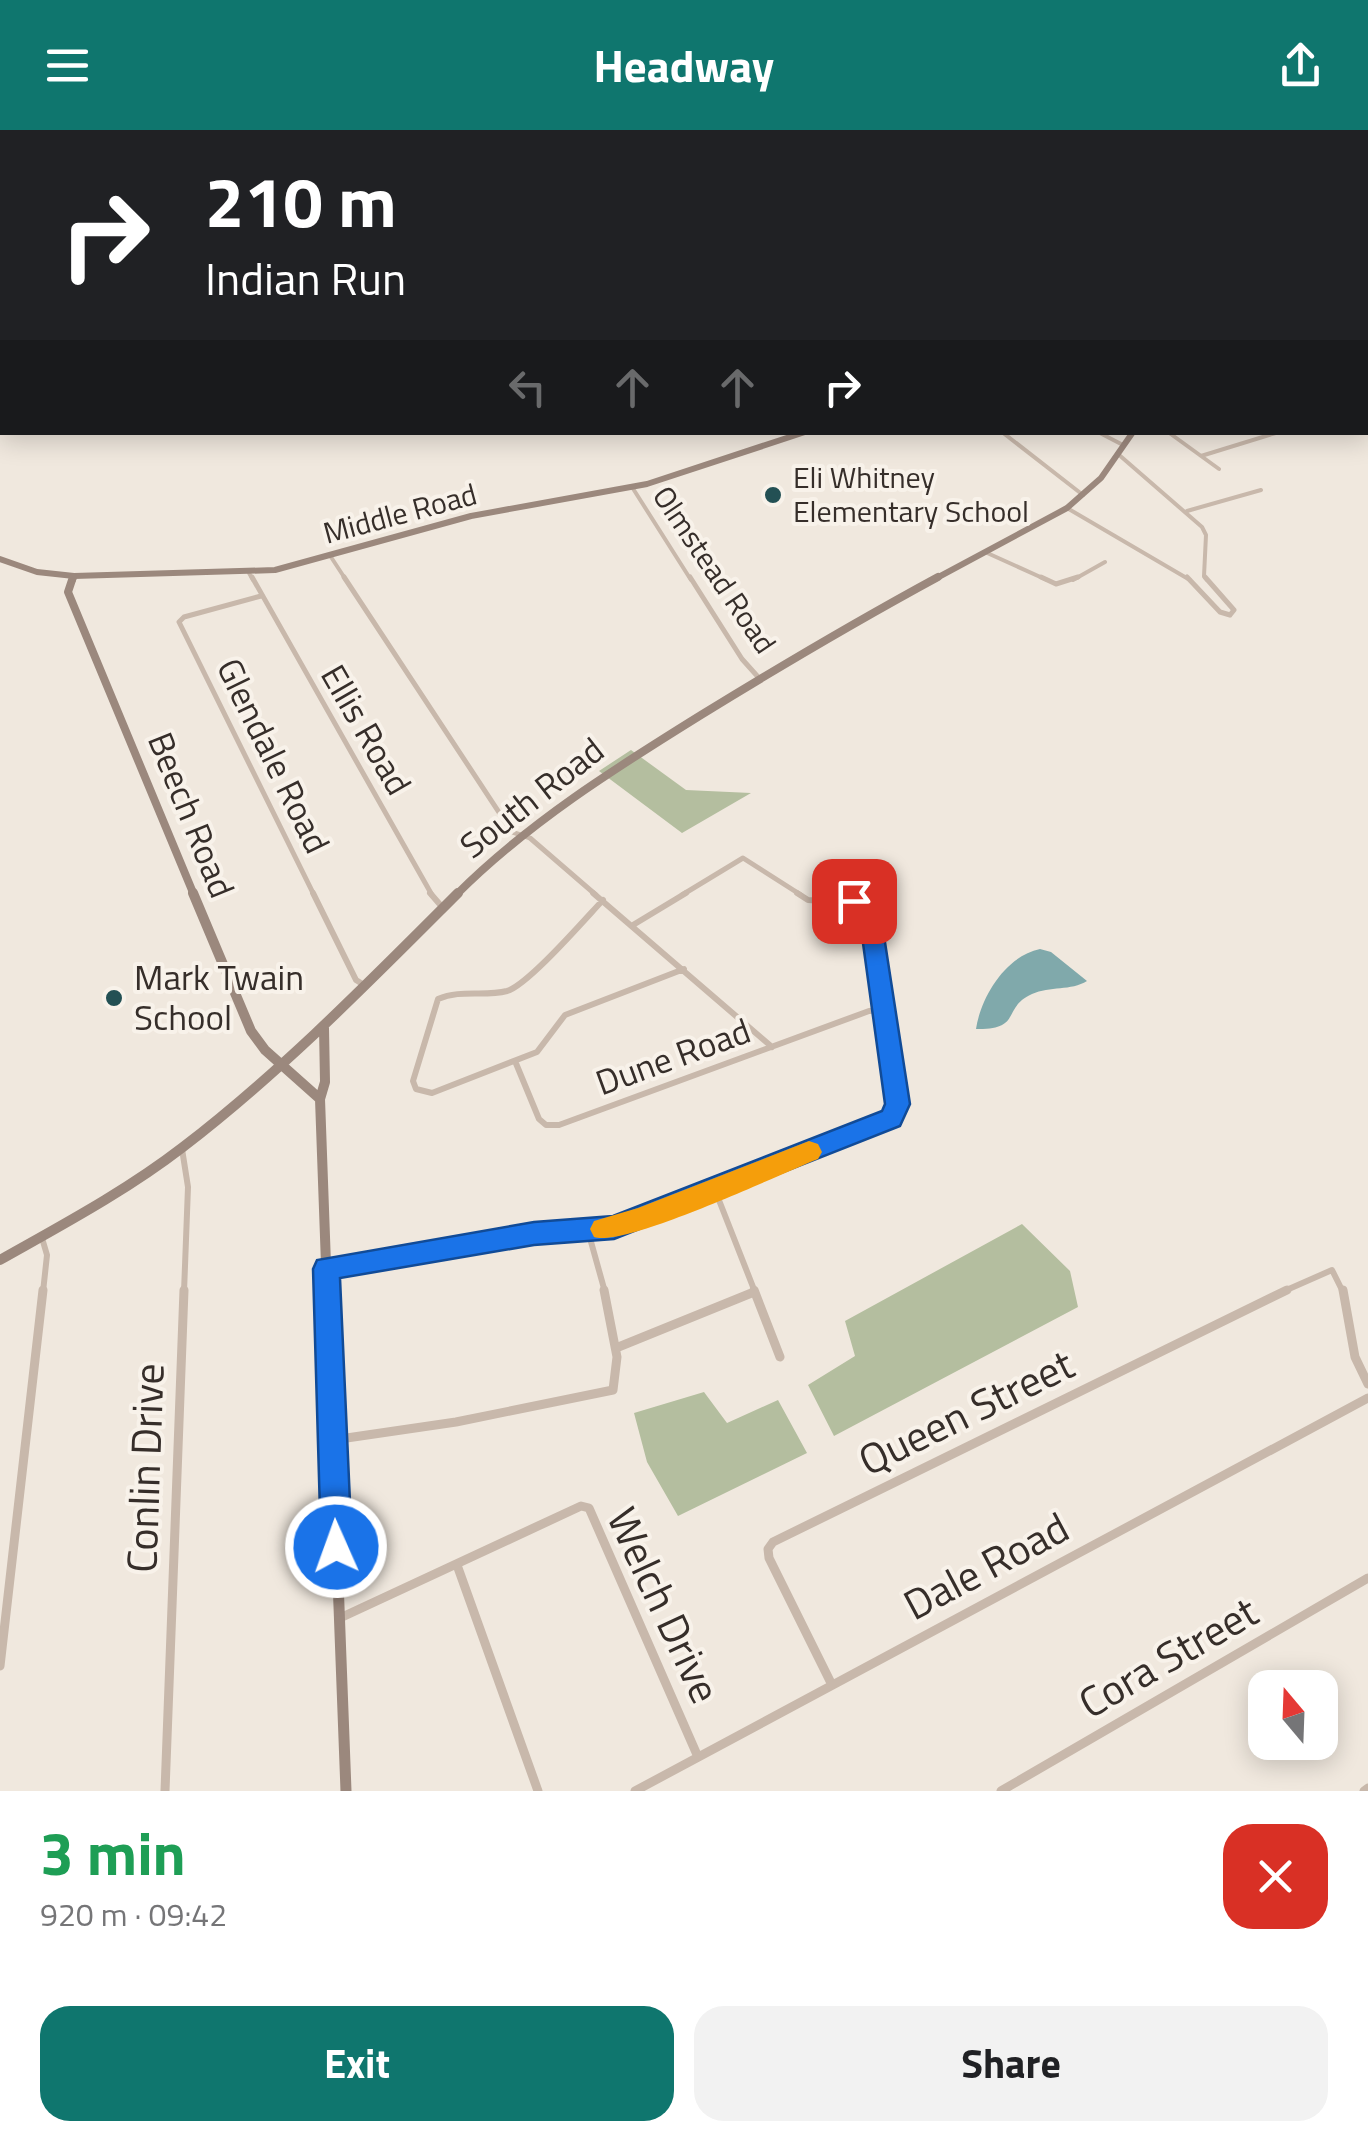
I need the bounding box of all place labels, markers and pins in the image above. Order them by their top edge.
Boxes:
place label: Eli Whitney Elementary School [793,454,1029,534]
marker: Eli Whitney Elementary School [762,484,784,506]
pin [812,859,897,944]
place label: Mark Twain School [134,950,304,1044]
marker: Mark Twain School [103,987,125,1009]

